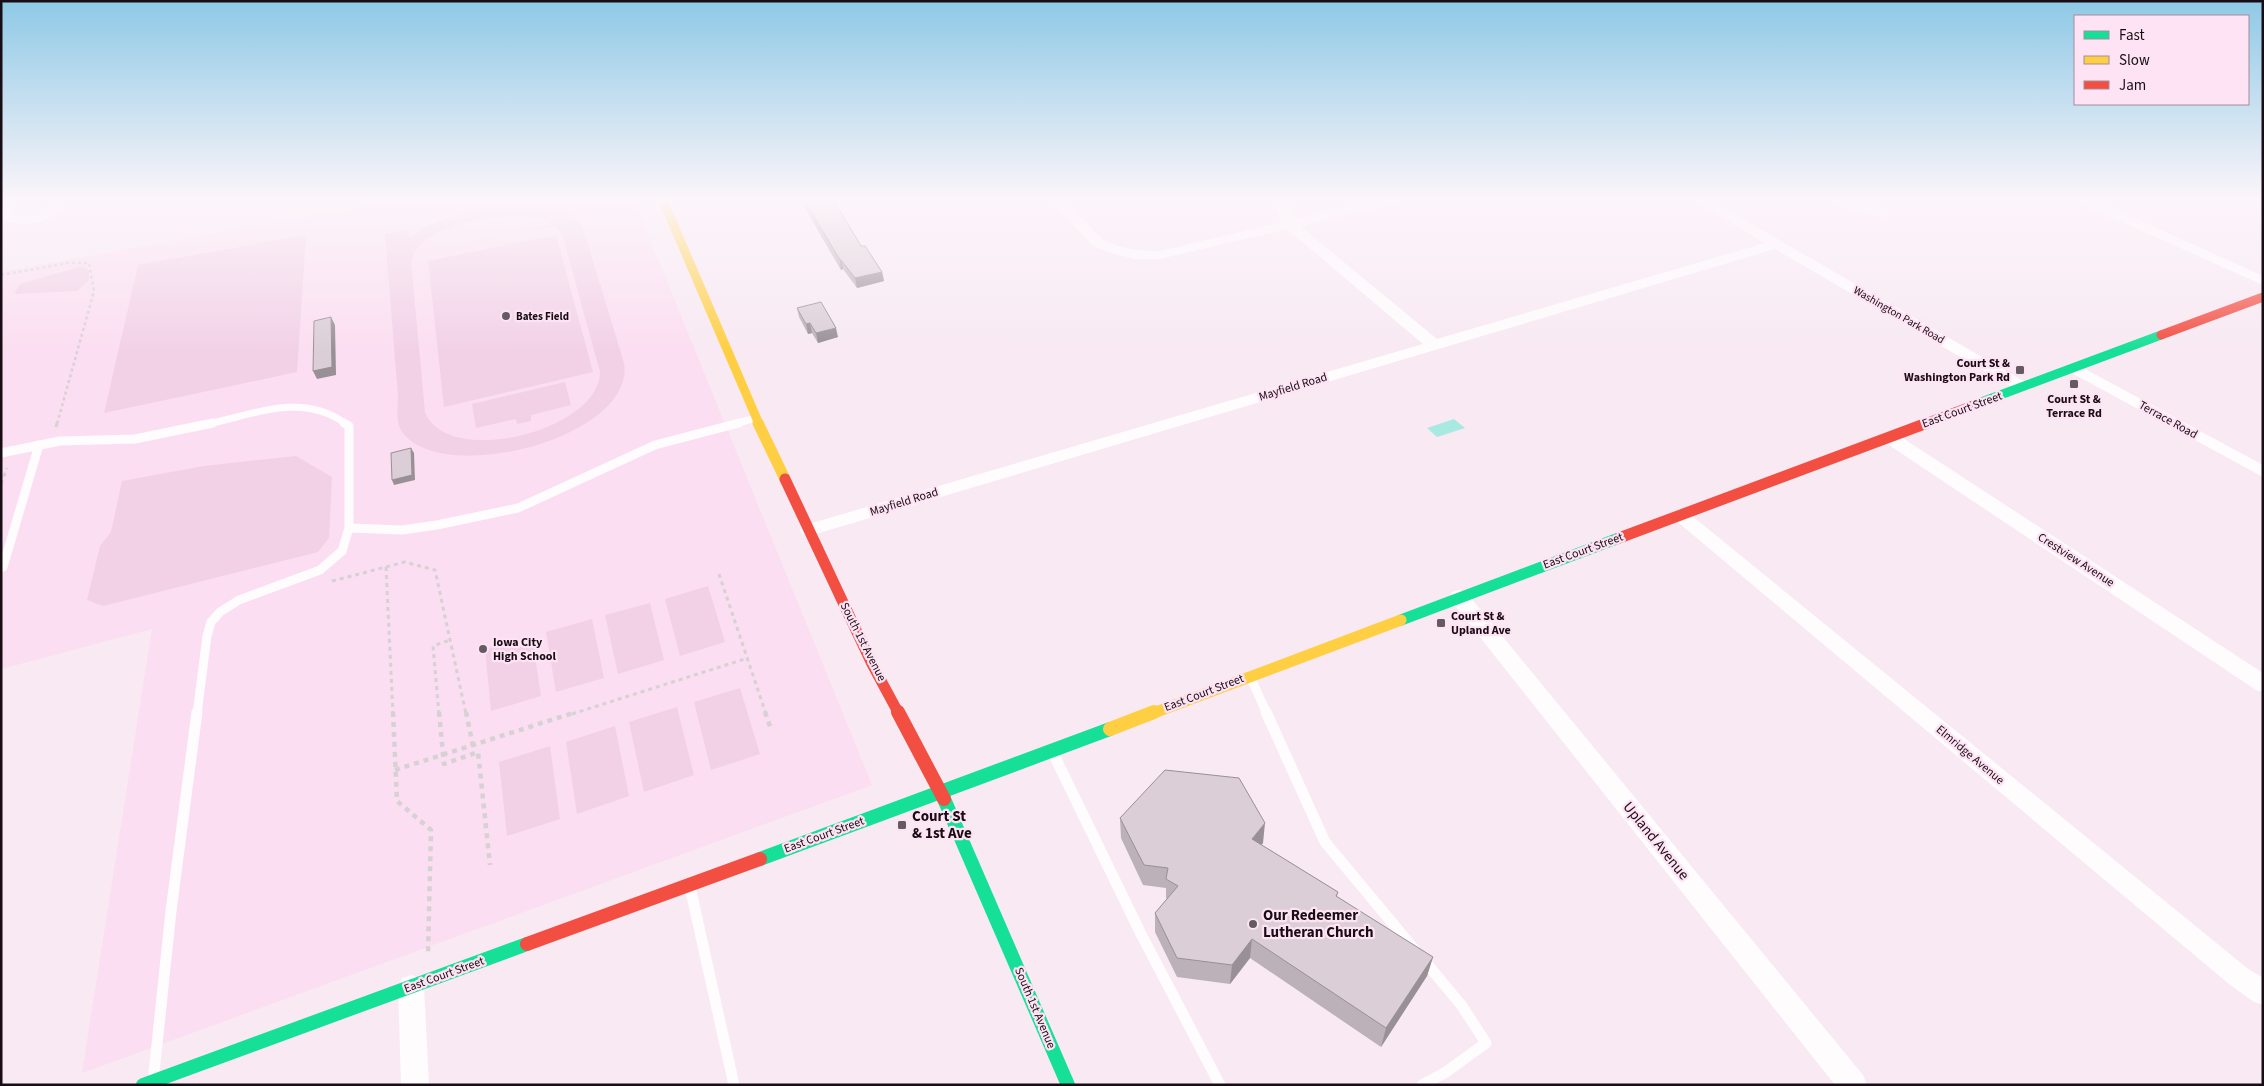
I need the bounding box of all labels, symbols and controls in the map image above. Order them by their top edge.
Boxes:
legend [2074,15,2249,105]
text: Fast [2119,25,2145,46]
text: Slow [2119,50,2150,71]
text: Jam [2119,75,2146,96]
street label: Washington Park Road [1851,283,1947,347]
place label: Bates Field [516,309,569,324]
marker: Bates Field [500,310,512,322]
place label: Court St & Washington Park Rd [1904,355,2010,386]
marker: Court St & Washington Park Rd [2014,364,2026,376]
street label: Mayfield Road [1257,369,1329,405]
marker: Court St & Terrace Rd [2068,378,2080,390]
street label: East Court Street [1920,388,2004,432]
place label: Court St & Terrace Rd [2046,391,2102,422]
street label: Terrace Road [2135,397,2201,443]
street label: Mayfield Road [868,484,940,520]
street label: East Court Street [1541,529,1625,573]
street label: Crestview Avenue [2034,529,2118,591]
street label: South 1st Avenue [836,600,890,684]
place label: Court St & Upland Ave [1451,608,1511,639]
marker: Court St & Upland Ave [1435,617,1447,629]
place label: Iowa City High School [493,634,557,665]
marker: Iowa City High School [477,643,489,655]
street label: East Court Street [1162,670,1246,716]
street label: Elmridge Avenue [1932,721,2008,789]
street label: Upland Avenue [1618,797,1694,885]
place label: Court St & 1st Ave [912,806,972,844]
street label: East Court Street [782,813,866,857]
marker: Court St & 1st Ave [896,819,908,831]
place label: Our Redeemer Lutheran Church [1263,905,1373,943]
marker: Our Redeemer Lutheran Church [1247,918,1259,930]
street label: East Court Street [402,953,486,997]
street label: South 1st Avenue [1010,965,1060,1051]

